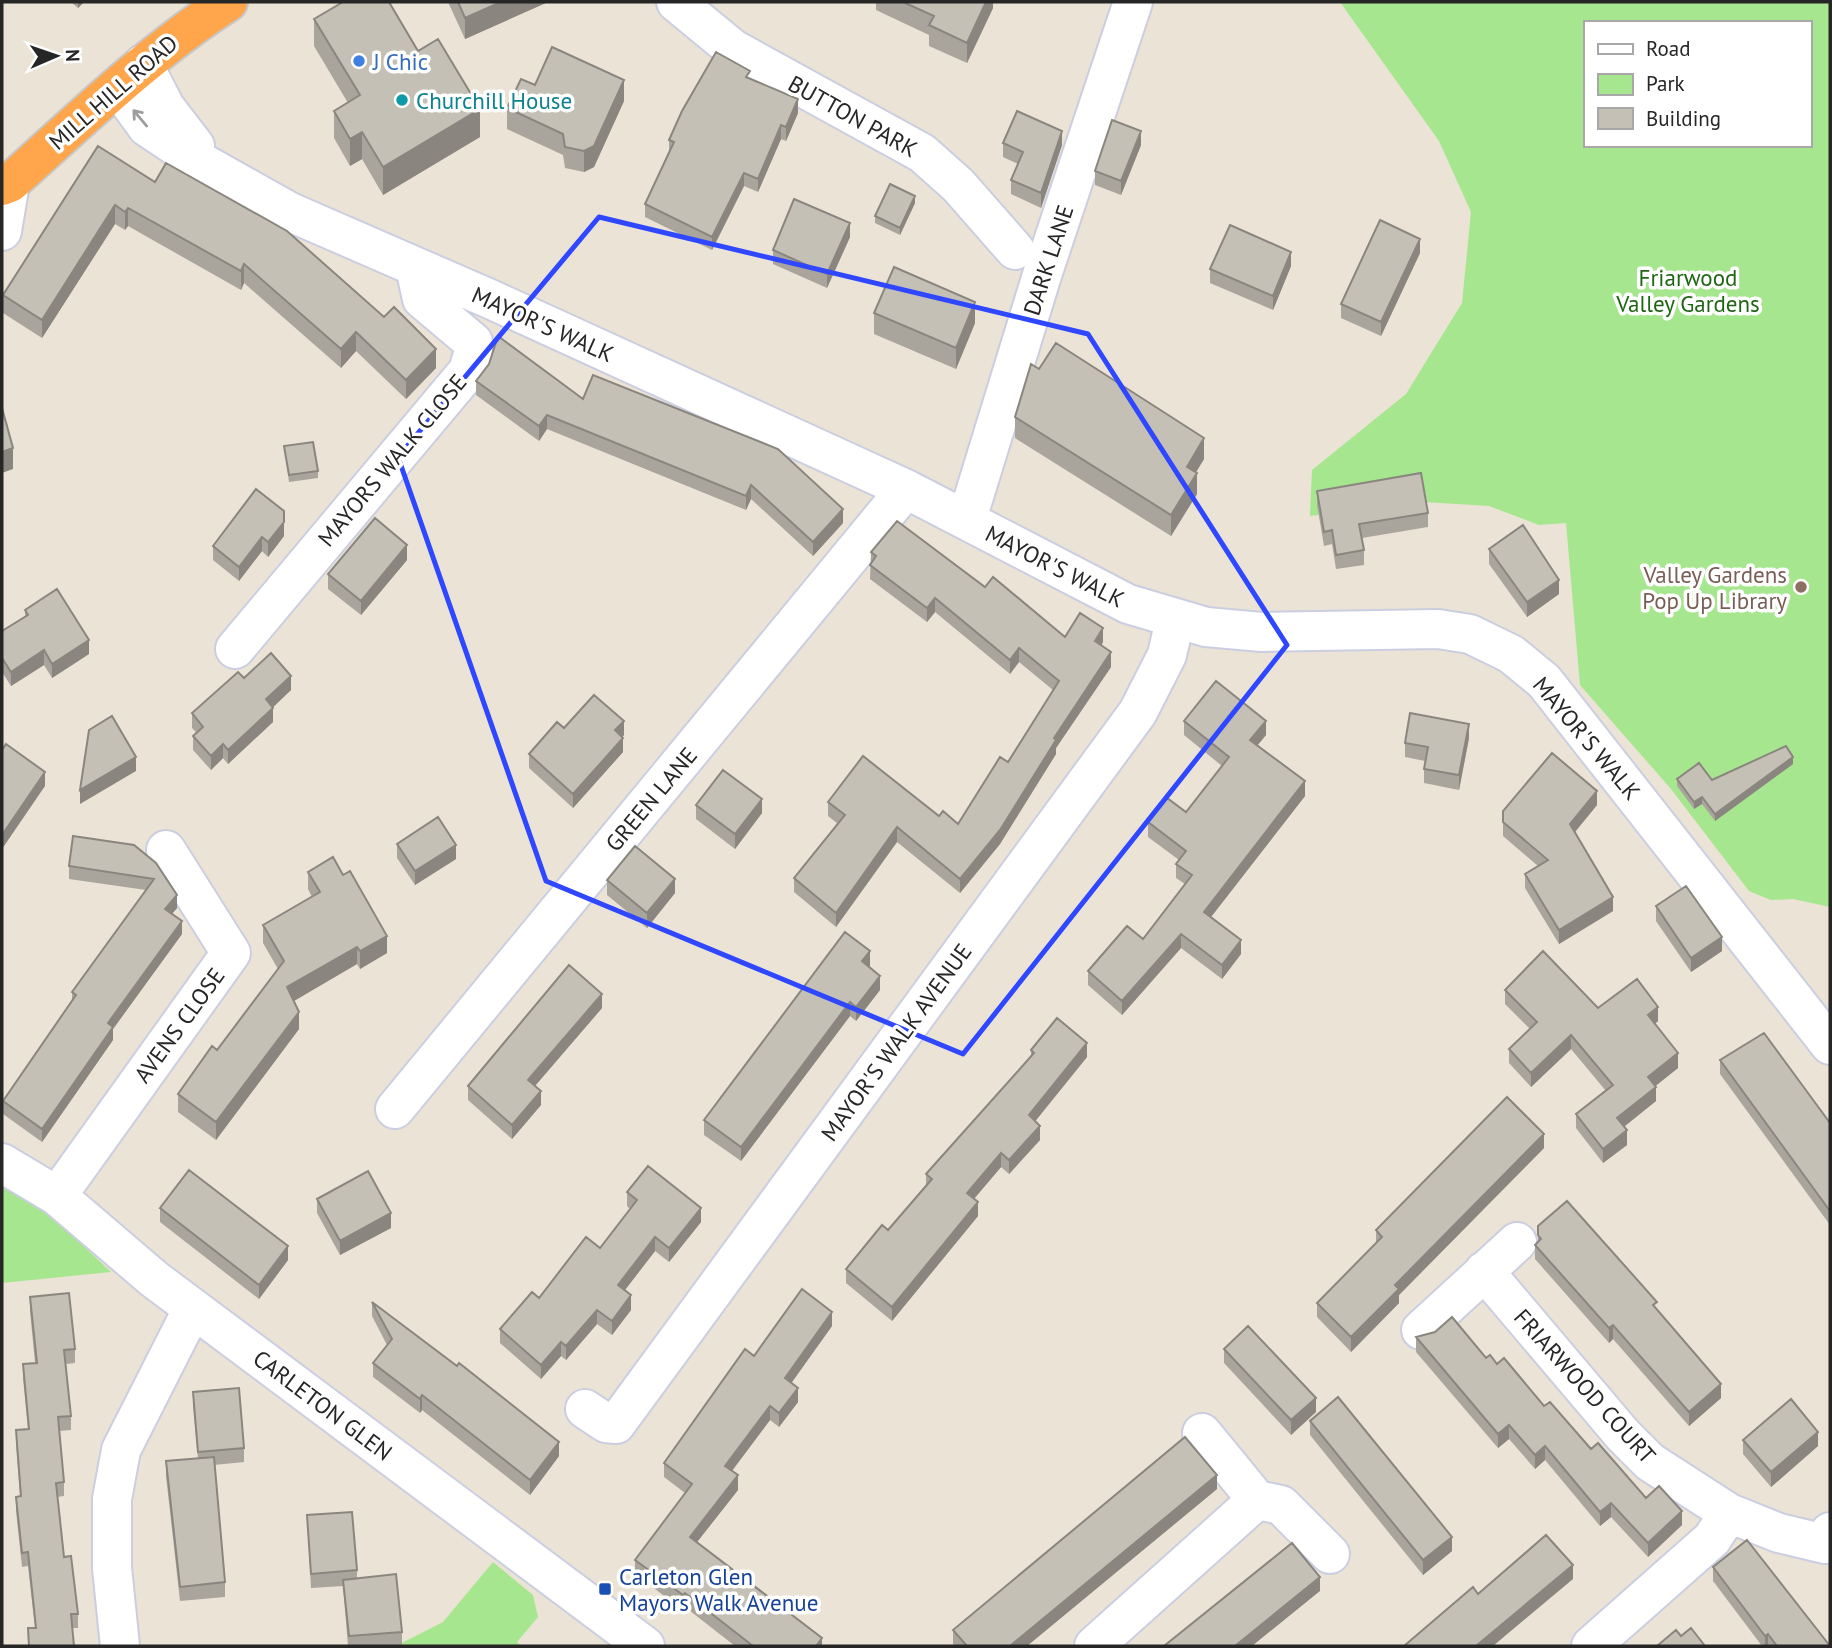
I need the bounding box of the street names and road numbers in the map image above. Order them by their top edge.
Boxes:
street label: MILL HILL ROAD [43,28,183,156]
street label: BUTTON PARK [783,69,923,163]
street label: DARK LANE [1017,201,1079,319]
street label: MAYOR'S WALK [468,280,618,368]
street label: MAYORS WALK CLOSE [311,368,473,552]
street label: MAYOR'S WALK [981,519,1129,613]
street label: MAYOR'S WALK [1527,670,1647,806]
street label: GREEN LANE [599,741,703,857]
street label: MAYOR'S WALK AVENUE [814,937,978,1147]
street label: AVENS CLOSE [127,962,231,1088]
street label: FRIARWOOD COURT [1508,1303,1662,1469]
street label: CARLETON GLEN [248,1343,398,1467]

